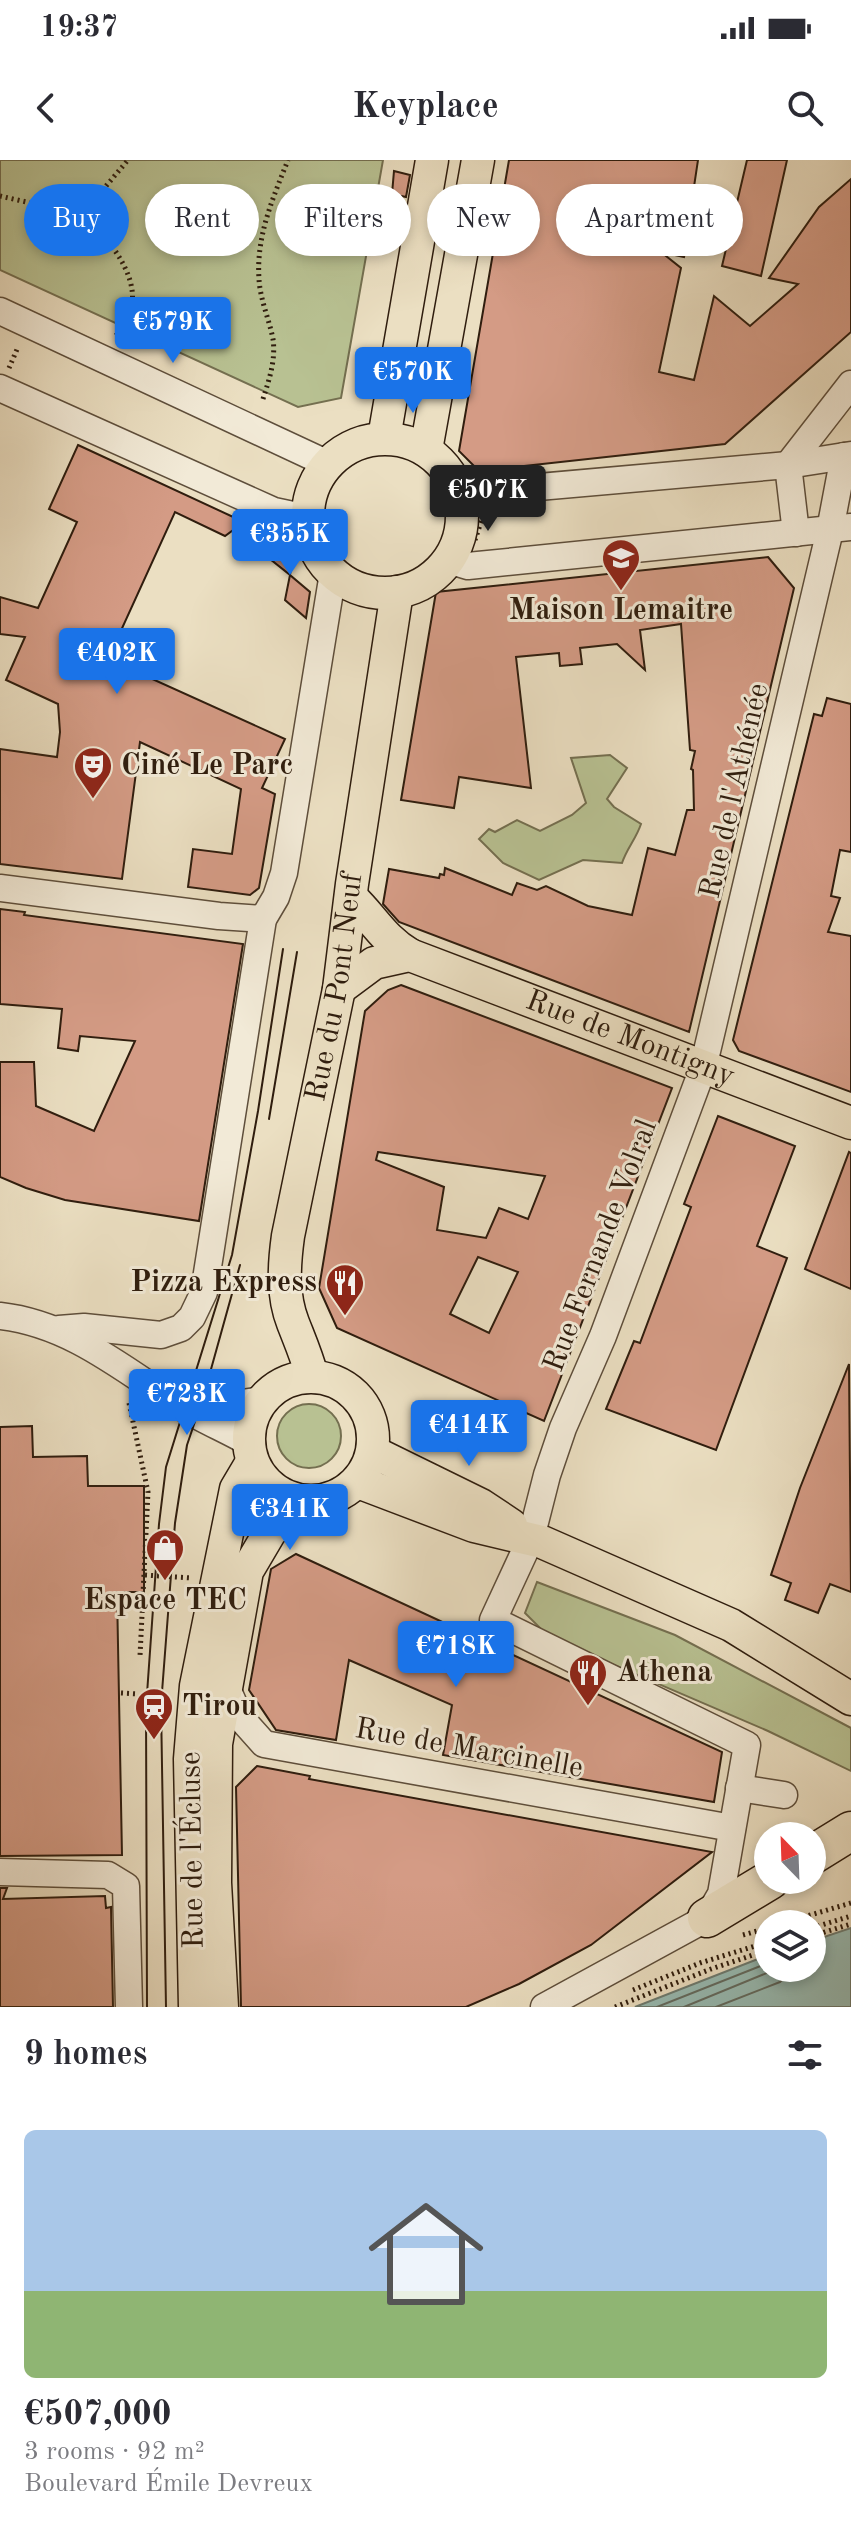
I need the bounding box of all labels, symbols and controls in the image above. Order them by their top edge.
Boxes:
text: 19:37 [40,13,118,43]
icon: back [24,86,68,130]
icon: search [783,86,827,130]
text: Keyplace [352,90,499,126]
chip: Buy [24,184,129,256]
chip: Rent [145,184,259,256]
chip: Filters [275,184,411,256]
chip: New [427,184,540,256]
chip: Apartment [556,184,743,256]
pin: €579K [117,297,229,365]
text: €579K [133,310,213,336]
pin: €570K [357,347,469,415]
text: €570K [373,360,453,386]
pin: €507K [432,465,544,533]
text: €507K [448,478,528,504]
pin: €355K [234,509,346,577]
text: €355K [250,522,330,548]
school or university icon: Maison Lemaitre [600,537,642,592]
place label: Maison Lemaitre [509,596,733,626]
pin: €402K [61,628,173,696]
text: €402K [77,641,157,667]
street label: Rue de l'Athénée [696,680,774,902]
theatre icon: Ciné Le Parc [72,745,114,800]
place label: Ciné Le Parc [121,751,294,781]
street label: Rue du Pont Neuf [301,869,369,1104]
street label: Rue de Montigny [522,986,739,1092]
street label: Rue Fernande Volral [539,1116,663,1376]
restaurant icon: Pizza Express [324,1262,366,1317]
place label: Pizza Express [130,1268,317,1298]
pin: €723K [131,1369,243,1437]
text: €723K [147,1382,227,1408]
pin: €414K [413,1400,525,1468]
text: €414K [429,1413,509,1439]
pin: €341K [234,1484,346,1552]
text: €341K [250,1497,330,1523]
shop icon: Espace TEC [144,1527,186,1582]
place label: Espace TEC [83,1586,247,1616]
pin: €718K [400,1621,512,1689]
text: €718K [416,1634,496,1660]
restaurant icon: Athena [567,1652,609,1707]
place label: Athena [616,1658,712,1688]
station icon: Tirou [133,1686,175,1741]
place label: Tirou [182,1692,257,1722]
street label: Rue de Marcinelle [353,1714,585,1784]
street label: Rue de l'Écluse [171,1751,210,1949]
north arrow [754,1822,826,1894]
map controls [754,1822,826,1982]
button: layers [754,1910,826,1982]
icon: filters [783,2033,827,2077]
text: 9 homes [24,2038,147,2072]
icon: home [354,2182,498,2326]
text: €507,000 [24,2398,172,2432]
text: 3 rooms · 92 m² [24,2439,205,2465]
text: Boulevard Émile Devreux [24,2471,313,2497]

